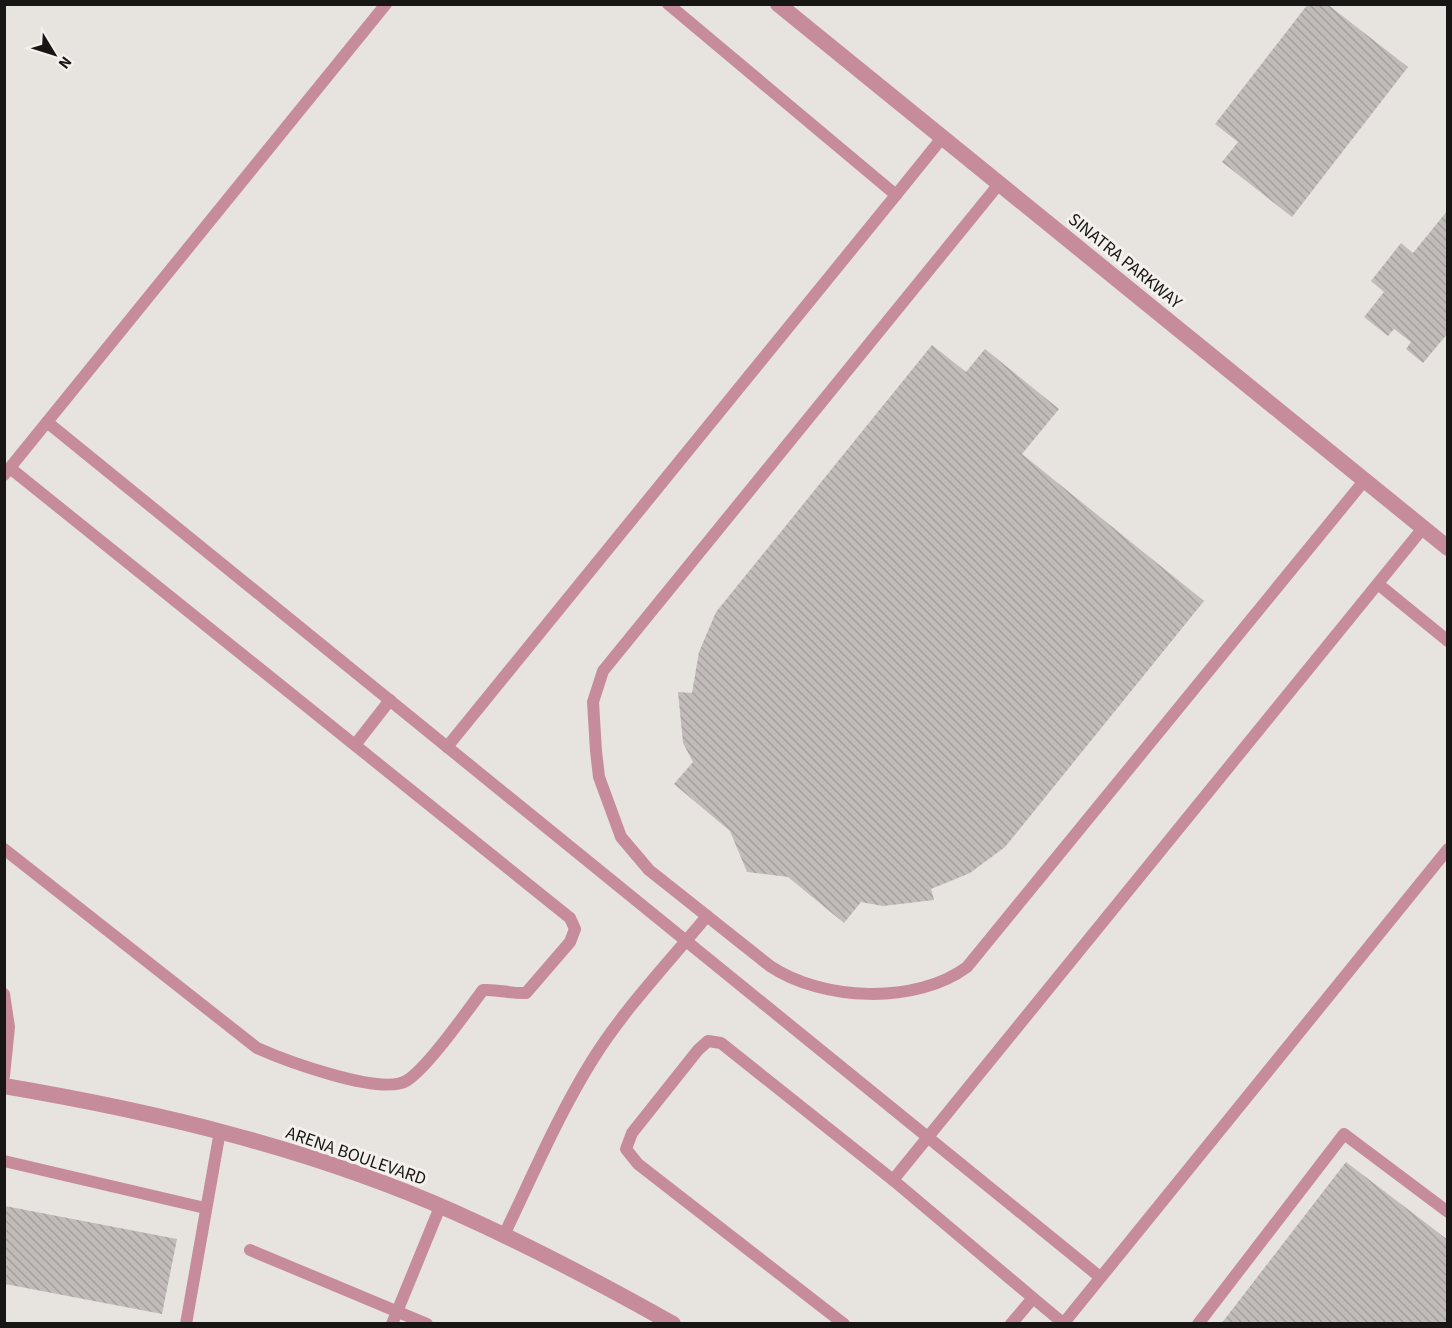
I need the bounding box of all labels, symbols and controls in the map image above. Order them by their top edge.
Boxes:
north arrow [24,24,84,84]
text: N [53,52,77,74]
street label: SINATRA PARKWAY [1063,207,1188,315]
street label: ARENA BOULEVARD [282,1120,430,1192]

